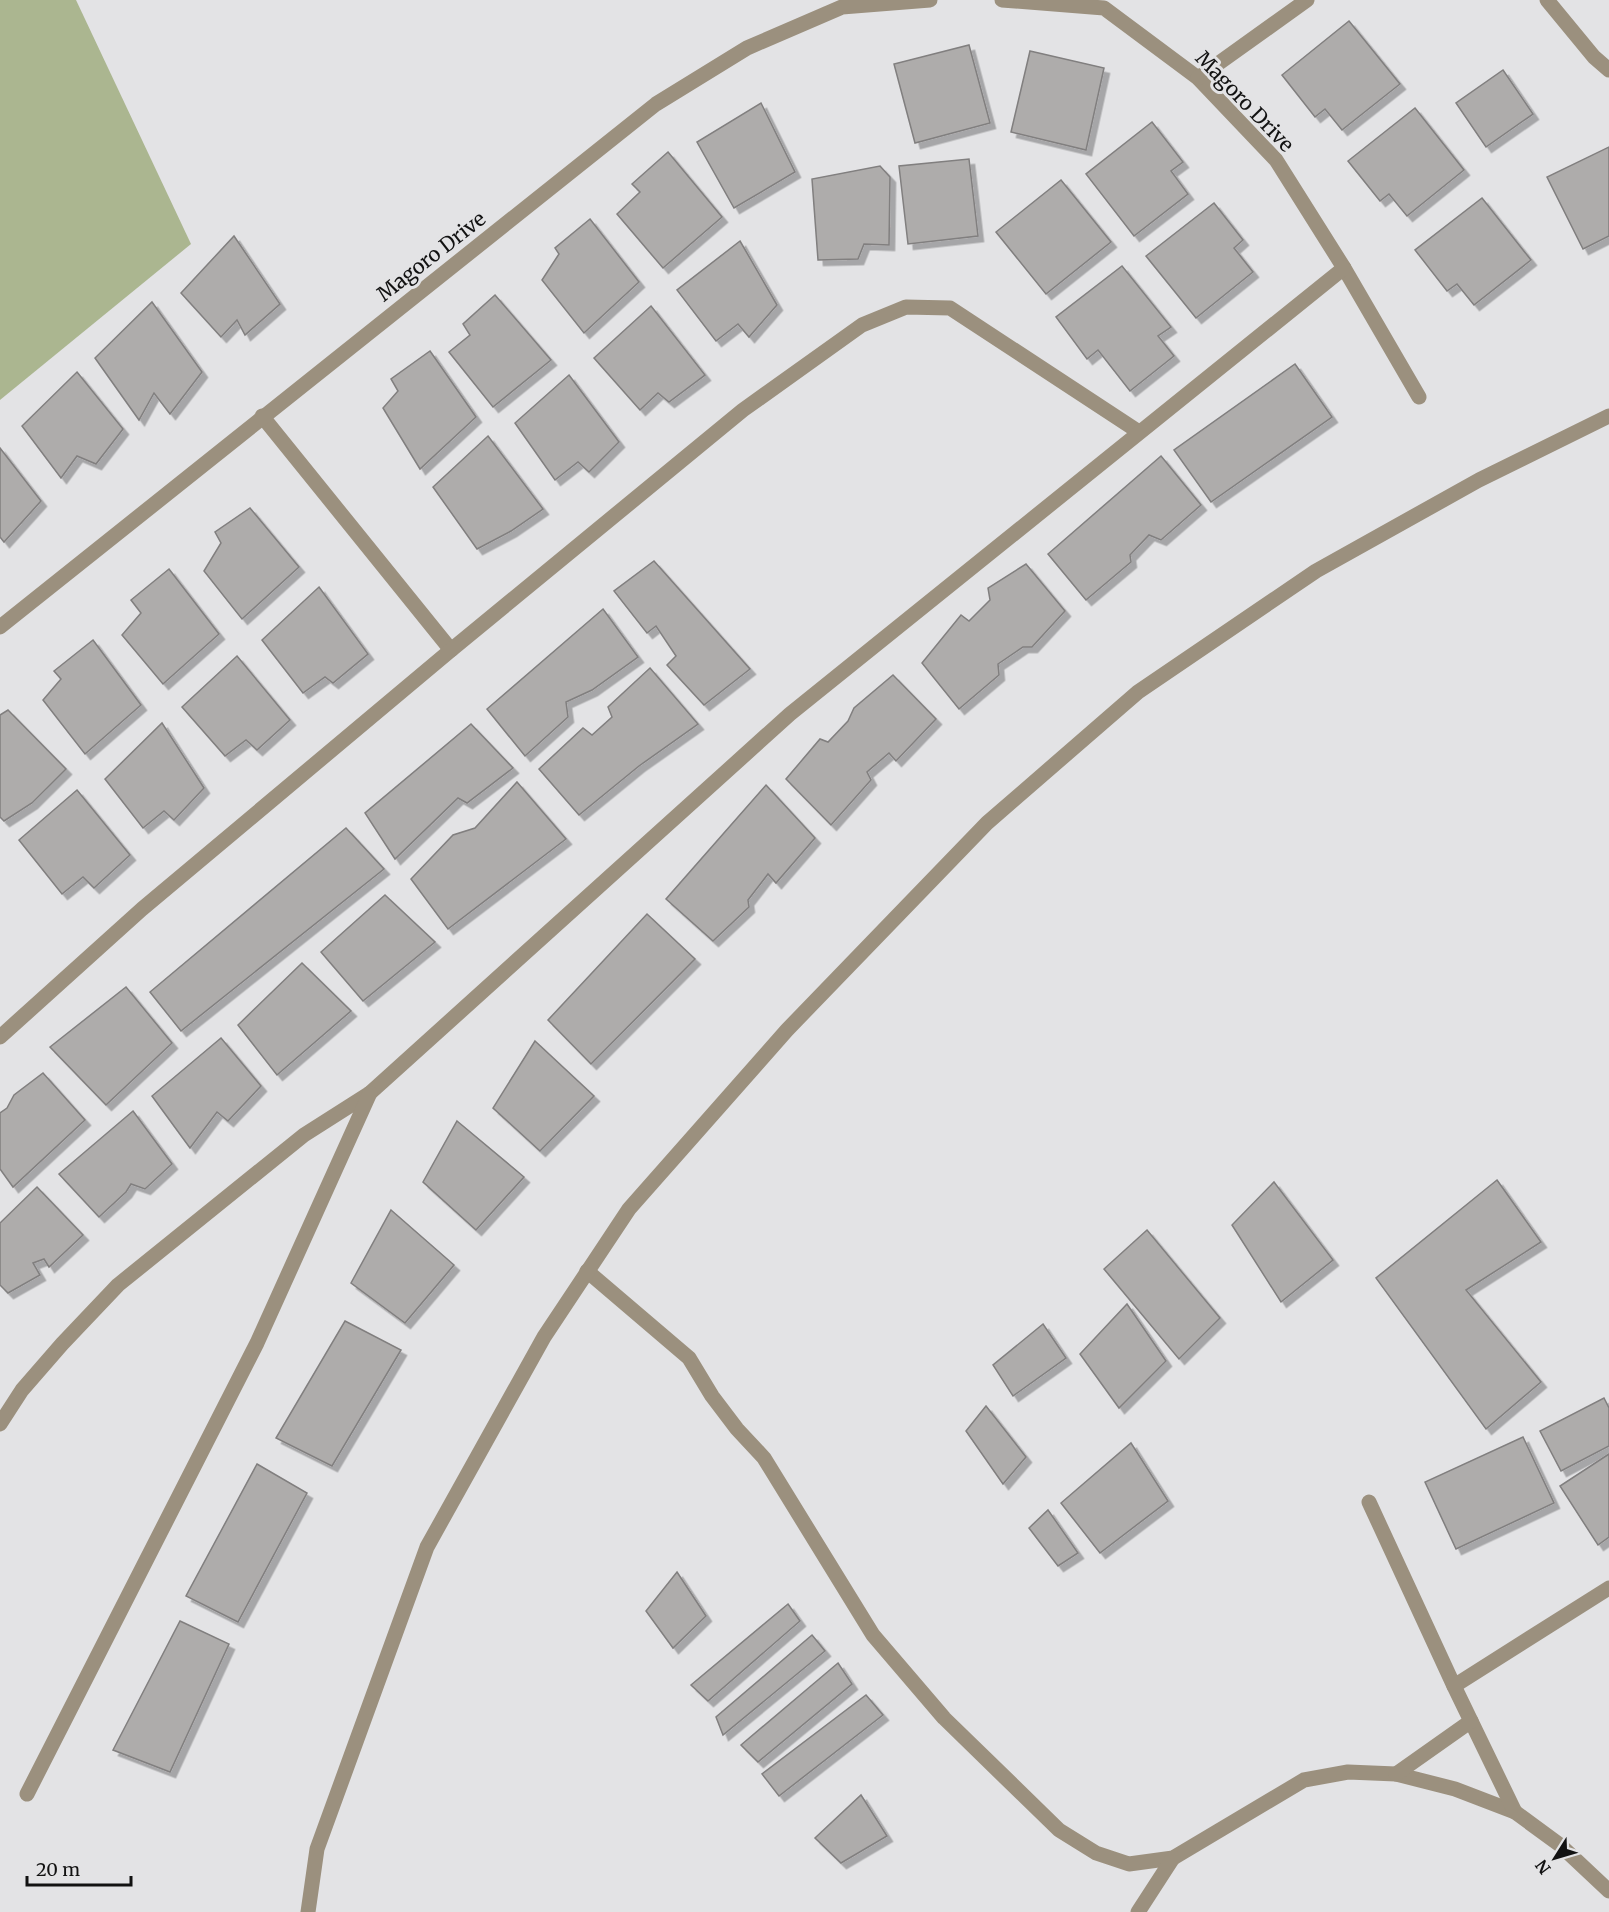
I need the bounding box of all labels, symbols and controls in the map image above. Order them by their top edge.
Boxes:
street label: Magoro Drive [1191,45,1299,157]
street label: Magoro Drive [372,206,490,306]
north arrow [1525,1828,1585,1888]
scale bar [27,1849,130,1887]
text: N [1531,1856,1555,1878]
text: 20 m [36,1858,80,1881]

